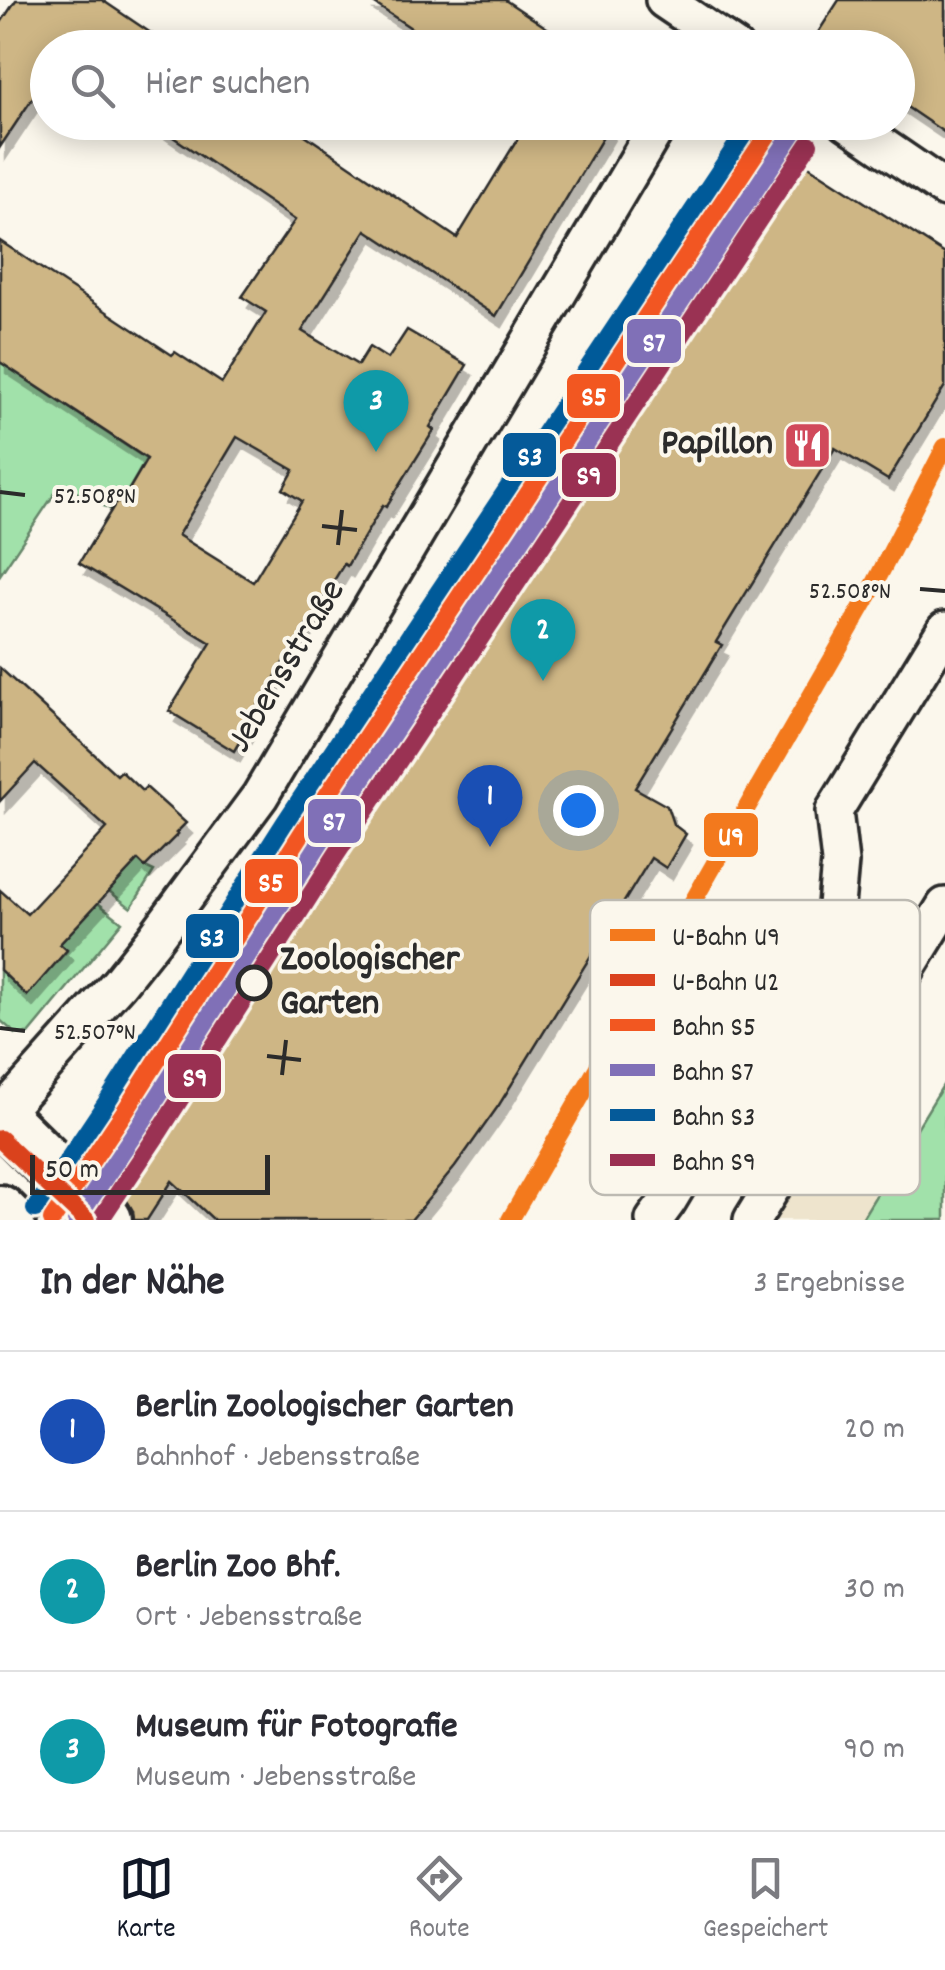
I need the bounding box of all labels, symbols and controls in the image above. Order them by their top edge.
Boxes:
search box [30,30,915,140]
icon: search [65,58,120,113]
text: Hier suchen [145,58,310,113]
line badge: S7 [625,317,683,365]
text: S7 [642,326,666,366]
pin: 3 [344,370,408,452]
line badge: S5 [565,372,622,420]
text: S5 [581,380,607,420]
place label: Papillon [661,418,773,473]
restaurant icon: Papillon [782,419,834,471]
line badge: S3 [501,431,558,479]
text: S3 [518,440,542,480]
line badge: S9 [560,451,618,499]
text: S9 [576,459,602,499]
text: 52.508°N [54,480,136,516]
street label: Jebensstraße [214,570,362,764]
text: 52.508°N [809,575,891,611]
pin: 2 [510,598,576,681]
pin: 1 [458,764,522,847]
your location [553,785,604,836]
line badge: S7 [306,797,363,845]
text: S7 [322,805,346,845]
line badge: U9 [702,811,760,859]
text: U9 [718,820,744,860]
line badge: S5 [243,857,300,905]
text: S5 [258,866,284,906]
legend [590,900,920,1195]
line badge: S3 [184,912,241,960]
text: U-Bahn U9 [672,920,780,960]
text: S3 [200,921,224,961]
place label: Zoologischer Garten [280,934,461,1033]
text: U-Bahn U2 [672,965,779,1005]
marker: Zoologischer Garten [237,966,271,1000]
text: Bahn S5 [672,1010,756,1050]
text: 52.507°N [54,1016,136,1052]
line badge: S9 [166,1052,223,1100]
text: Bahn S7 [672,1055,754,1095]
text: S9 [182,1061,208,1101]
text: Bahn S3 [672,1100,755,1140]
text: Bahn S9 [672,1145,756,1185]
scale bar [30,1150,270,1194]
text: 50 m [45,1152,99,1192]
text: In der Nähe [40,1255,225,1315]
text: 3 Ergebnisse [753,1262,905,1308]
text: Berlin Zoologischer Garten [135,1381,514,1436]
text: 1 [69,1408,76,1454]
text: 20 m [844,1408,905,1454]
text: Bahnhof · Jebensstraße [135,1436,420,1482]
text: Berlin Zoo Bhf. [135,1541,340,1596]
text: 2 [66,1568,79,1614]
text: 30 m [844,1568,905,1614]
text: Ort · Jebensstraße [135,1596,362,1642]
text: Museum für Fotografie [135,1701,458,1756]
text: 3 [65,1728,80,1774]
text: 90 m [844,1728,905,1774]
text: Museum · Jebensstraße [135,1756,416,1802]
tab: Karte [117,1851,176,1951]
tab: Route [409,1851,470,1951]
tab: Gespeichert [703,1851,828,1951]

